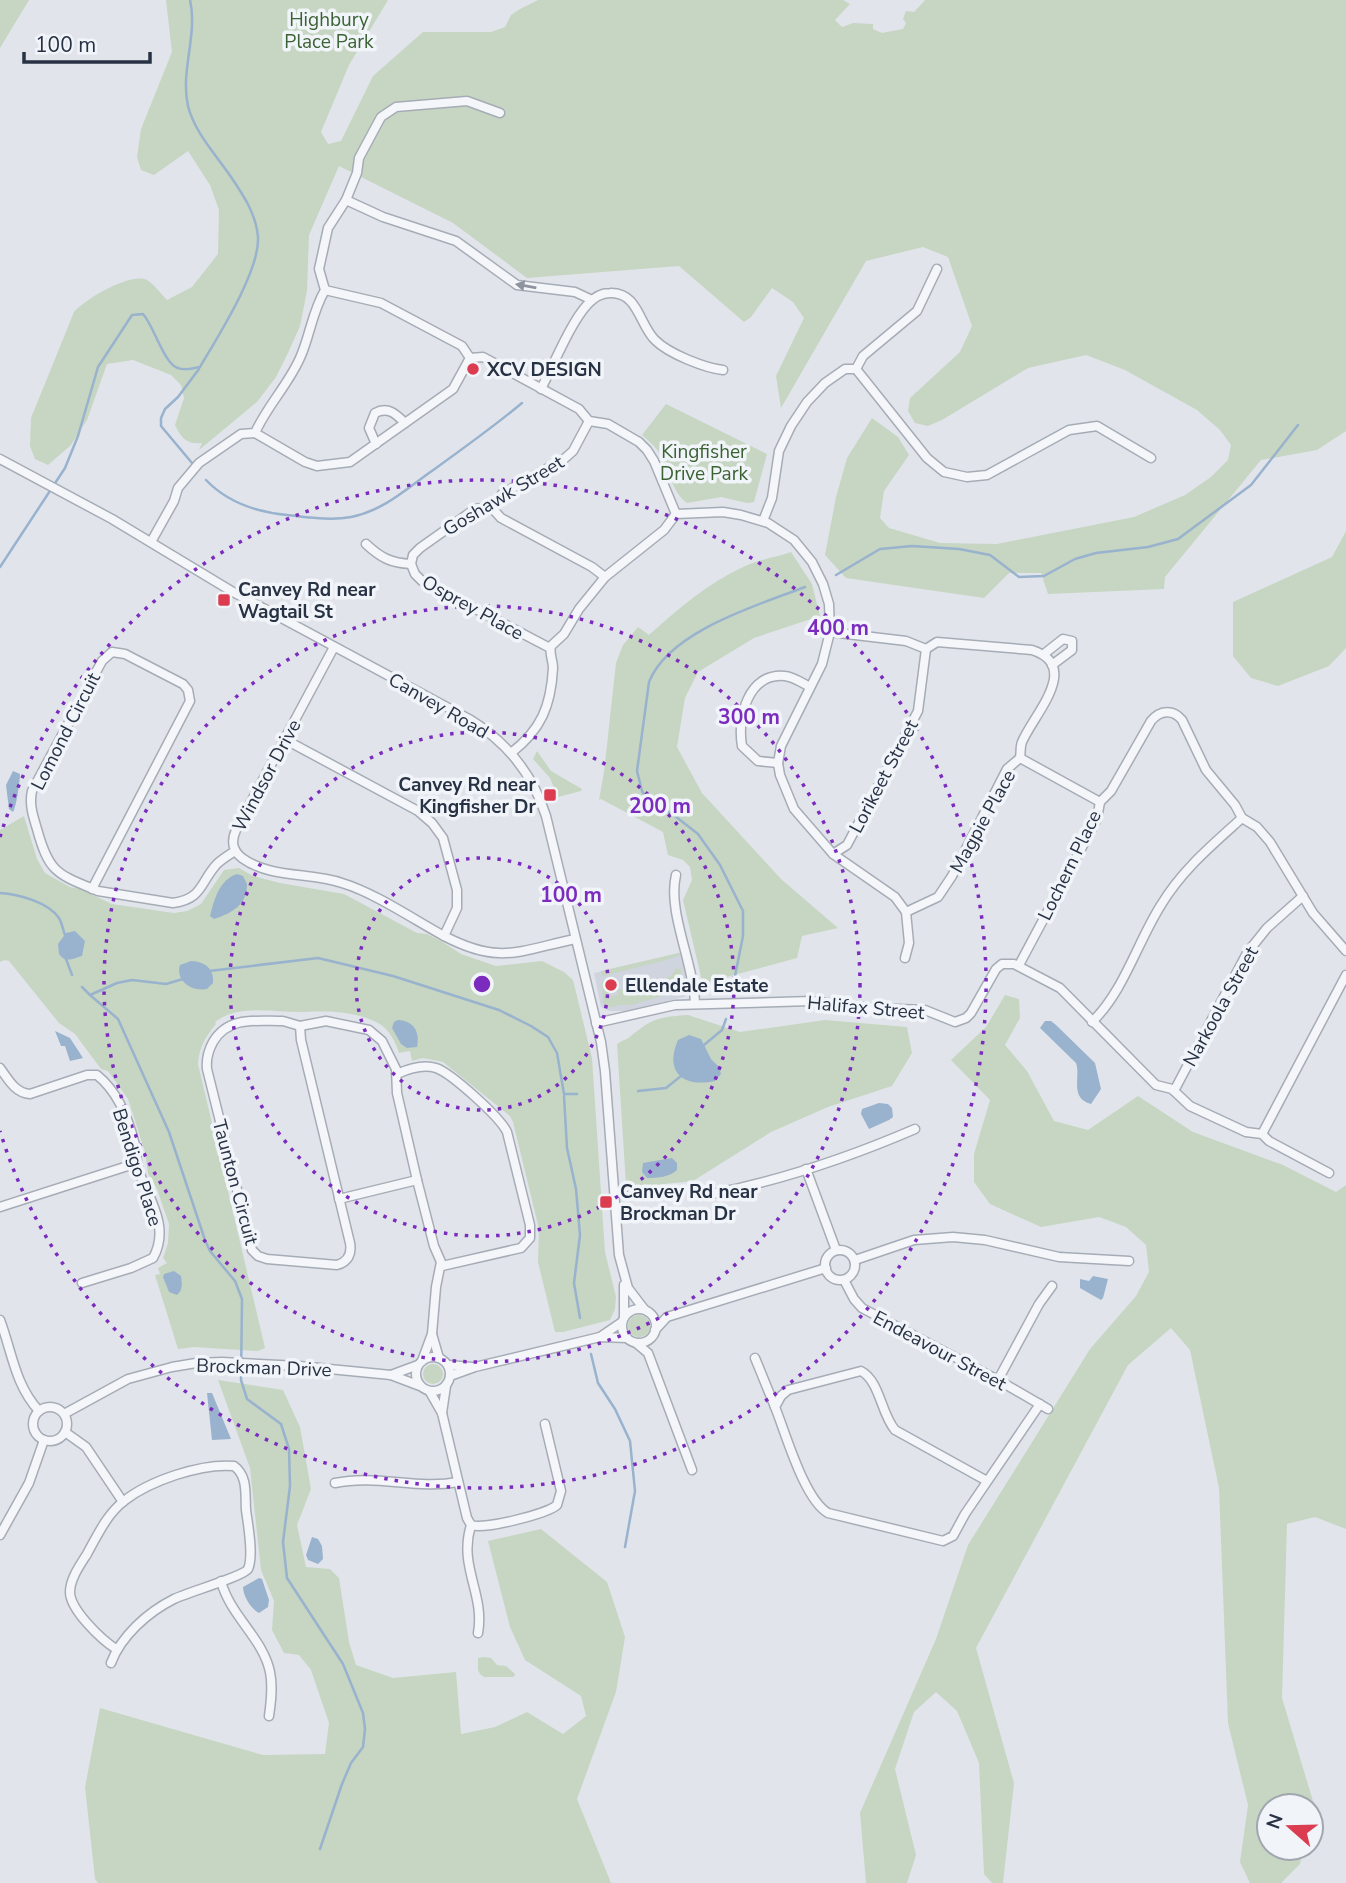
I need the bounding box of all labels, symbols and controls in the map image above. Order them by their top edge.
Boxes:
park label: Highbury Place Park [284,7,374,55]
scale bar [24,21,150,65]
text: 100 m [35,31,96,59]
one-way arrow [515,280,537,291]
place label: XCV DESIGN [486,357,602,383]
marker: XCV DESIGN [465,361,481,377]
park label: Kingfisher Drive Park [660,439,748,487]
street label: Goshawk Street [438,449,569,542]
street label: Osprey Place [417,569,528,647]
place label: Canvey Rd near Wagtail St [238,577,376,625]
marker: Canvey Rd near Wagtail St [216,592,232,608]
text: 400 m [807,614,869,642]
street label: Canvey Road [384,667,493,745]
street label: Lomond Circuit [25,668,107,795]
text: 300 m [718,703,780,731]
street label: Windsor Drive [226,715,307,836]
street label: Lorikeet Street [843,715,925,838]
street label: Magpie Place [944,765,1022,878]
place label: Canvey Rd near Kingfisher Dr [398,772,537,820]
marker: Canvey Rd near Kingfisher Dr [542,787,558,803]
text: 200 m [629,792,691,820]
street label: Lochern Place [1032,806,1108,925]
text: 100 m [540,881,602,909]
street label: Narkoola Street [1177,941,1265,1071]
centre of rings [470,972,494,996]
place label: Ellendale Estate [625,973,769,999]
marker: Ellendale Estate [603,977,619,993]
street label: Halifax Street [806,990,926,1026]
street label: Bendigo Place [106,1105,168,1229]
street label: Taunton Circuit [206,1117,264,1248]
place label: Canvey Rd near Brockman Dr [620,1179,758,1227]
marker: Canvey Rd near Brockman Dr [598,1194,614,1210]
street label: Endeavour Street [868,1305,1011,1397]
street label: Brockman Drive [196,1353,332,1383]
north arrow [1255,1792,1325,1862]
text: N [1260,1810,1290,1833]

